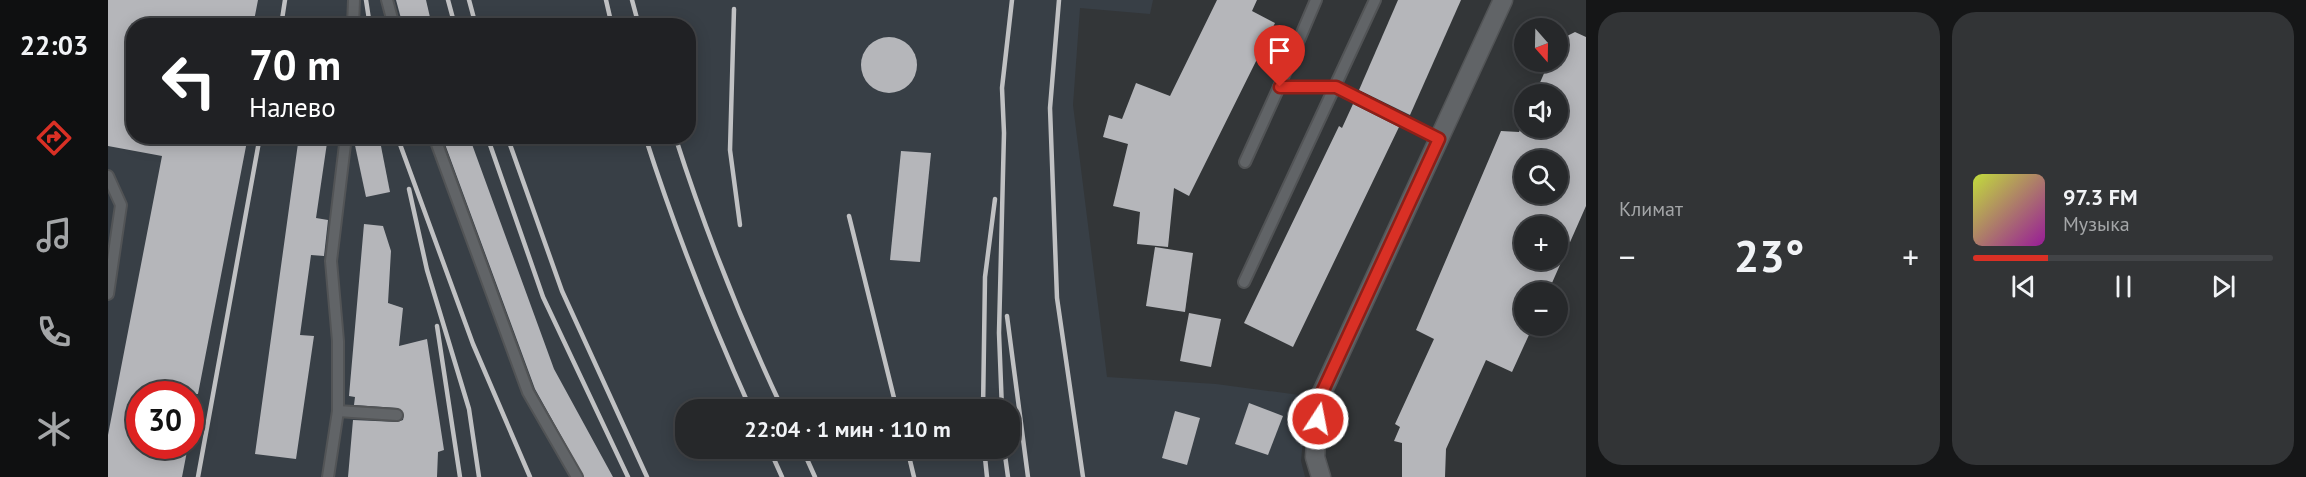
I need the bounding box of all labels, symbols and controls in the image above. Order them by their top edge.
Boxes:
north arrow [1514,18,1568,72]
map controls [1514,18,1568,336]
pin [1254,25,1305,87]
text: 22:03 [20,28,88,62]
icon: arrive [1263,34,1296,67]
text: 70 m [249,37,341,92]
icon: left [150,42,228,120]
button: sound [1514,84,1568,138]
text: Налево [249,90,336,124]
icon: directions [33,117,75,159]
button: search [1514,150,1568,204]
text: 97.3 FM [2063,183,2138,211]
text: Климат [1619,196,1683,222]
text: Музыка [2063,211,2130,237]
icon: music [33,214,75,256]
button: + [1514,216,1568,270]
text: 23° [1734,226,1804,284]
text: − [1619,235,1636,278]
text: + [1902,235,1919,278]
icon: previous [2007,270,2040,303]
icon: pause [2107,270,2140,303]
icon: next [2207,270,2240,303]
button: − [1514,282,1568,336]
icon: phone [33,311,75,353]
speed limit sign: 30 [126,381,204,459]
position arrow [1286,387,1350,451]
icon: climate [33,408,75,450]
text: 22:04 · 1 мин · 110 m [744,415,951,443]

